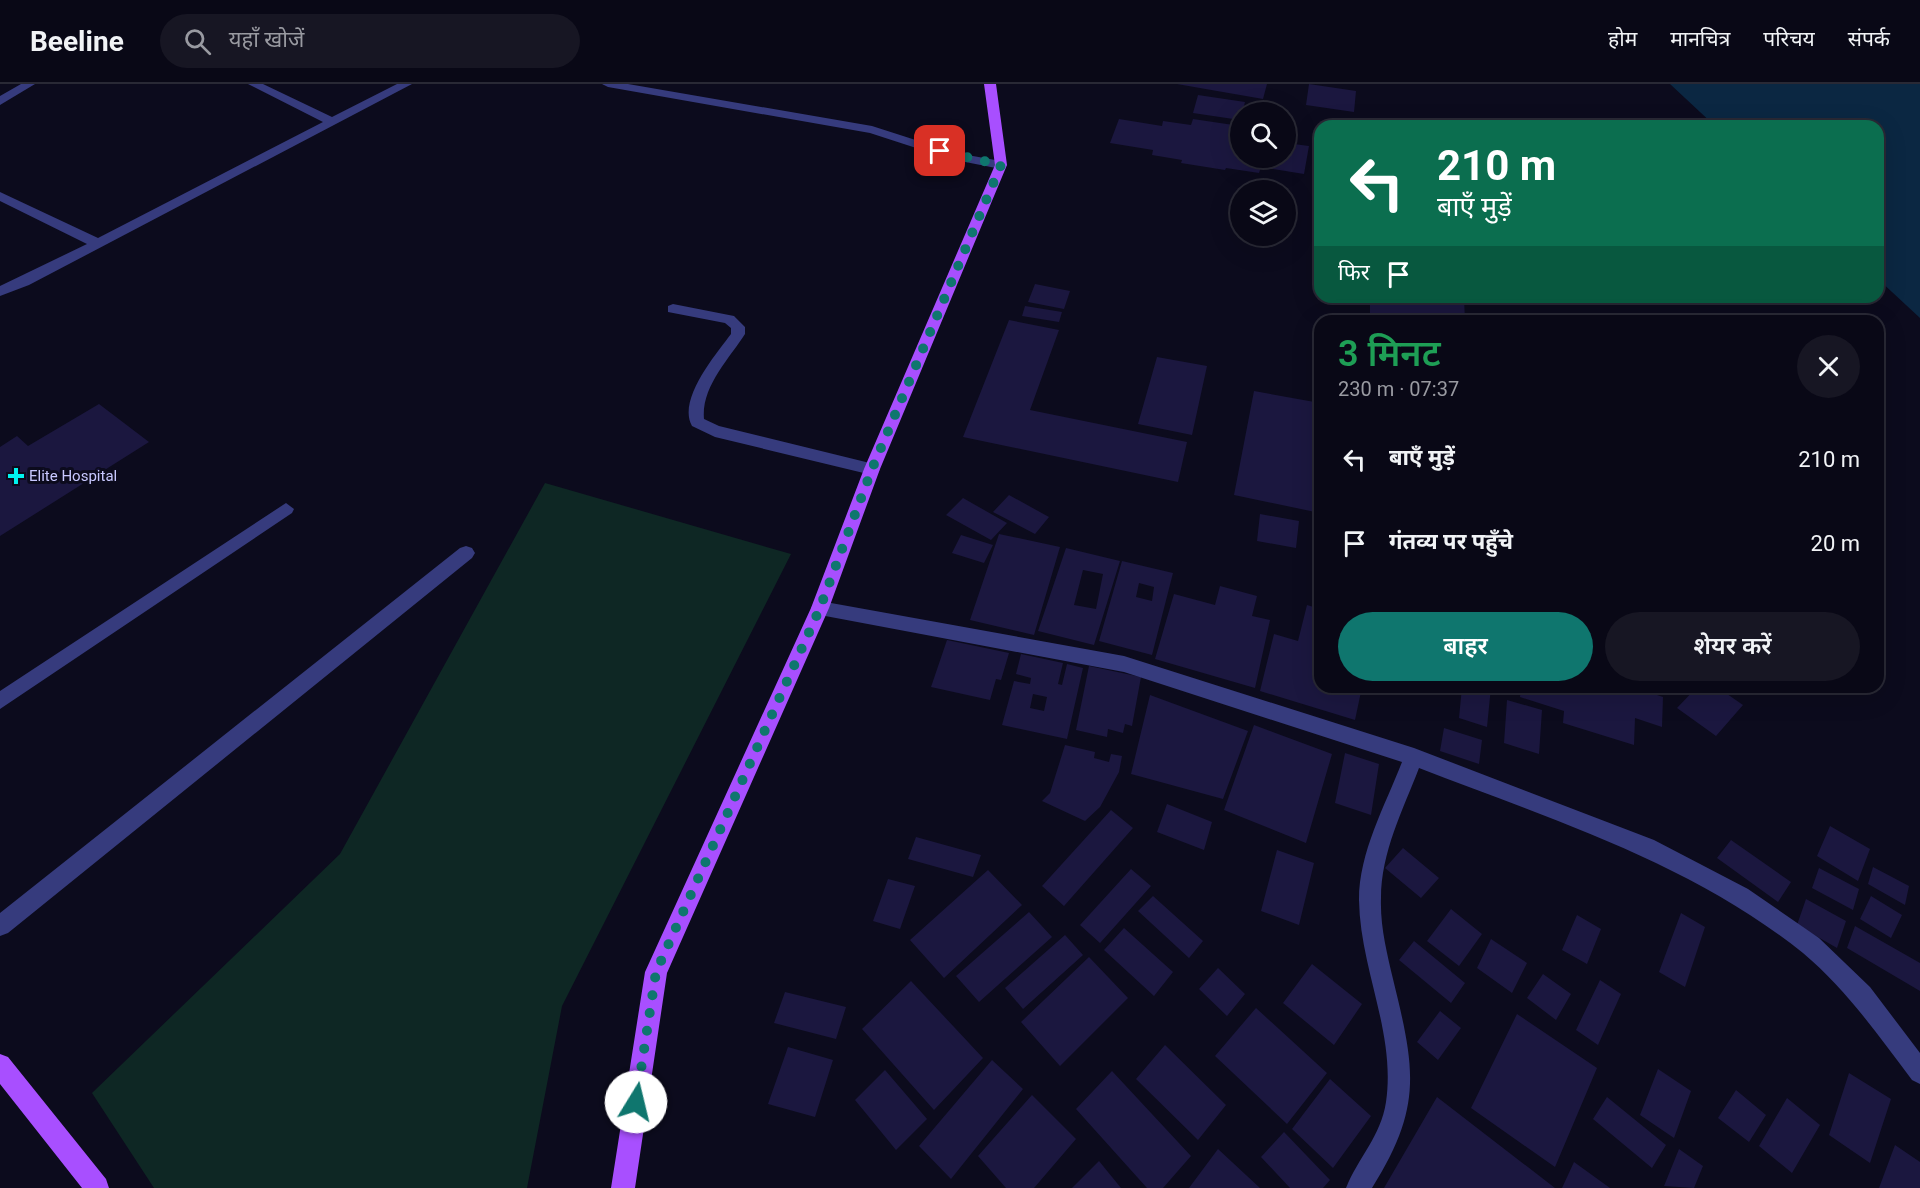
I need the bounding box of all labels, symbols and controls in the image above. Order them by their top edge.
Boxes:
search box [160,14,580,68]
text: Beeline [30,25,124,58]
icon: search [181,25,214,58]
text: यहाँ खोजें [229,27,304,52]
text: होम [1608,27,1637,51]
text: मानचित्र [1670,27,1730,51]
text: परिचय [1763,27,1815,51]
text: संपर्क [1848,27,1890,51]
map controls [1230,102,1296,246]
button: search [1230,102,1296,168]
pin [914,125,965,176]
icon: arrive [923,134,956,167]
text: 210 m [1437,141,1556,190]
icon: left [1338,144,1416,222]
button: layers [1230,180,1296,246]
text: बाएँ मुड़ें [1437,191,1512,223]
icon: arrive [1382,258,1415,291]
text: फिर [1338,260,1370,285]
text: 3 मिनट [1338,333,1441,375]
button: close [1797,335,1860,398]
text: 230 m · 07:37 [1338,377,1459,401]
icon: left [1338,443,1371,476]
text: बाएँ मुड़ें [1389,445,1455,470]
text: 210 m [1798,447,1860,472]
marker: Elite Hospital [7,467,25,485]
place label: Elite Hospital [29,467,117,485]
icon: arrive [1338,527,1371,560]
text: गंतव्य पर पहुँचे [1389,529,1513,554]
text: 20 m [1811,531,1860,556]
button: बाहर [1338,612,1593,681]
button: शेयर करें [1605,612,1860,681]
position arrow [604,1070,668,1134]

